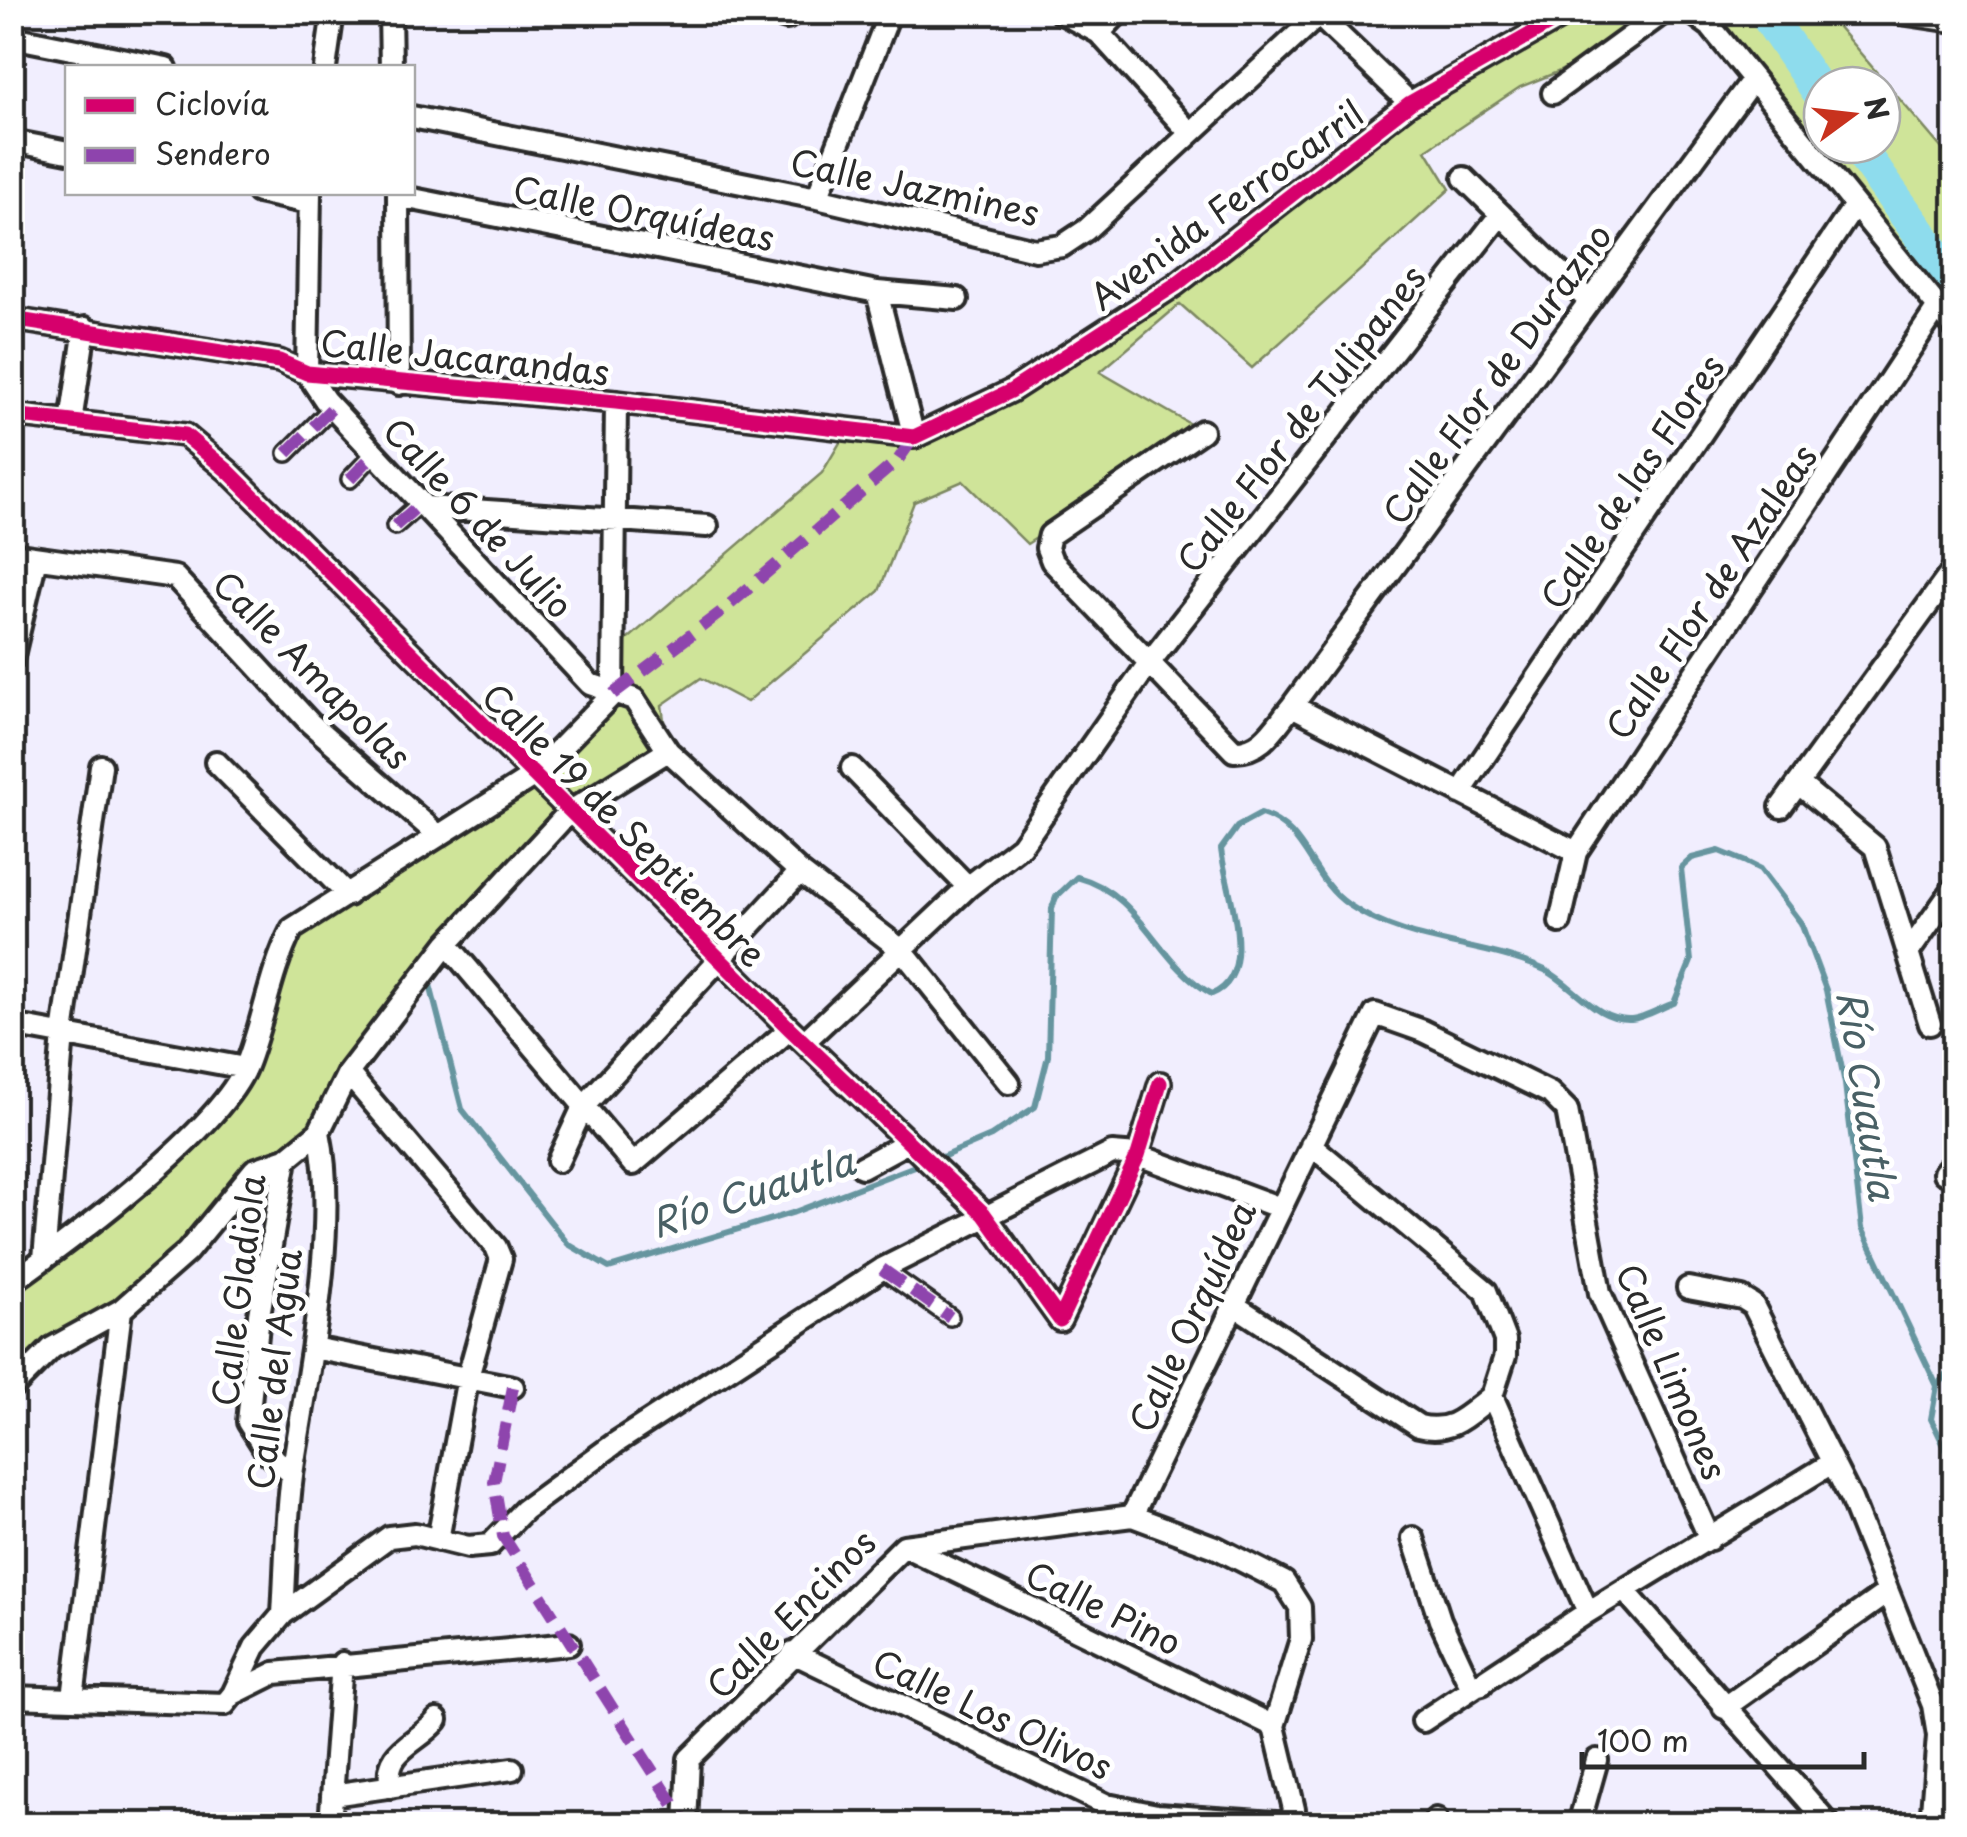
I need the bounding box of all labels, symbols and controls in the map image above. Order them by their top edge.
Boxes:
legend [65,65,415,195]
north arrow [1802,65,1902,165]
text: Ciclovía [155,80,269,125]
street label: Avenida Ferrocarril [1078,86,1374,322]
text: N [1854,92,1901,124]
text: Sendero [155,130,271,175]
street label: Calle Jazmines [786,134,1044,238]
street label: Calle Orquídeas [509,161,779,263]
street label: Calle Flor de Durazno [1368,211,1624,535]
street label: Calle Flor de Tulipanes [1163,253,1437,583]
street label: Calle Jacarandas [318,314,612,398]
street label: Calle de las Flores [1526,343,1736,619]
street label: Calle 6 de Julio [372,405,586,629]
street label: Calle Flor de Azaleas [1591,433,1829,749]
street label: Calle Amapolas [201,557,425,781]
street label: Calle 19 de Septiembre [471,670,779,978]
water label: Río Cuautla [1823,986,1913,1205]
water label: Río Cuautla [643,1131,863,1251]
street label: Calle Gladiola [196,1171,278,1409]
street label: Calle Orquídea [1114,1192,1268,1440]
street label: Calle del Agua [232,1245,314,1492]
street label: Calle Limones [1604,1255,1742,1487]
street label: Calle Encinos [693,1516,887,1710]
street label: Calle Pino [1017,1546,1191,1668]
street label: Calle Los Olivos [864,1634,1122,1792]
scale bar [1582,1707,1864,1769]
text: 100 m [1597,1717,1689,1762]

